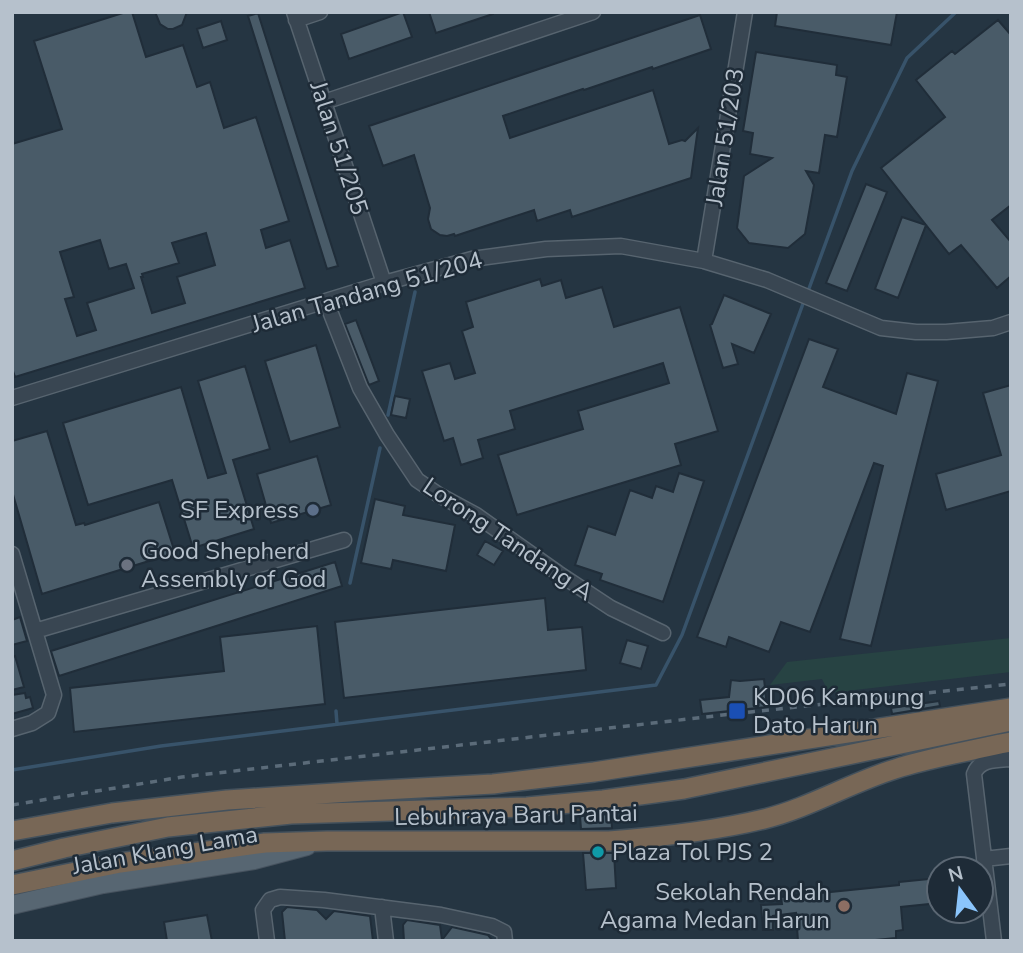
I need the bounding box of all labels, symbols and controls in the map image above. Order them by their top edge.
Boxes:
street label: Jalan 51/203 [698,66,752,209]
street label: Jalan 51/205 [302,76,376,219]
street label: Jalan Tandang 51/204 [247,244,486,341]
street label: Lorong Tandang A [417,470,600,608]
place label: SF Express [180,494,299,526]
marker: SF Express [305,502,321,518]
place label: Good Shepherd Assembly of God [141,535,326,595]
marker: Good Shepherd Assembly of God [119,557,135,573]
place label: KD06 Kampung Dato Harun [753,681,924,741]
marker: KD06 Kampung Dato Harun [727,701,747,721]
street label: Lebuhraya Baru Pantai [394,797,638,833]
street label: Jalan Klang Lama [69,818,260,882]
place label: Plaza Tol PJS 2 [612,836,773,868]
marker: Plaza Tol PJS 2 [590,844,606,860]
north arrow [925,855,995,925]
text: N [946,860,966,889]
place label: Sekolah Rendah Agama Medan Harun [600,876,830,936]
marker: Sekolah Rendah Agama Medan Harun [836,898,852,914]

